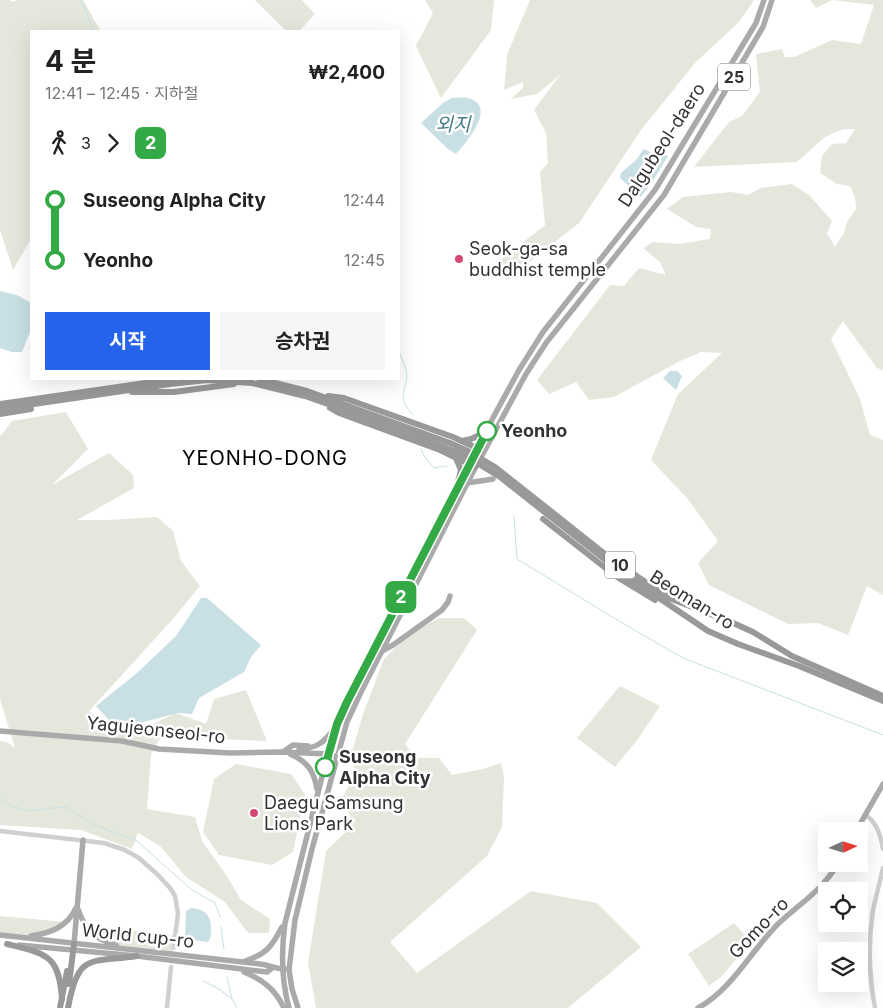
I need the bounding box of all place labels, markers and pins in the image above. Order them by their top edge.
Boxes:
place label: Seok-ga-sa buddhist temple [469,238,606,280]
marker: Seok-ga-sa buddhist temple [453,253,465,265]
place label: Yeonho [501,420,567,441]
marker: Yeonho [477,421,497,441]
place label: Suseong Alpha City [339,746,431,788]
marker: Suseong Alpha City [315,757,335,777]
place label: Daegu Samsung Lions Park [264,792,404,834]
marker: Daegu Samsung Lions Park [248,807,260,819]

